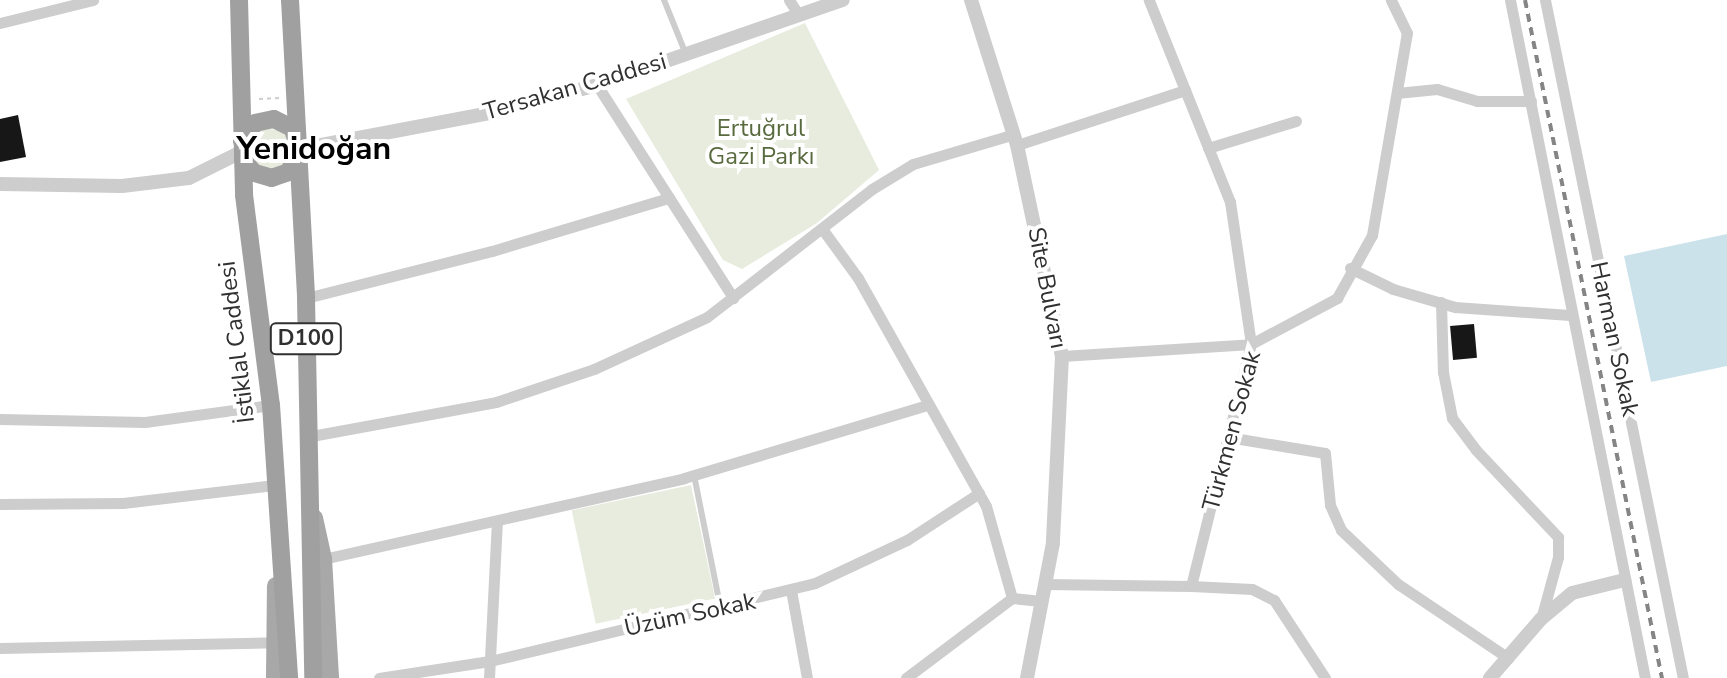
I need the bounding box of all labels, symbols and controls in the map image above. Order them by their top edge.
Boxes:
street label: Tersakan Caddesi [480,47,670,127]
park label: Ertuğrul Gazi Parkı [708,115,814,171]
district label: Yenidoğan [237,130,391,168]
street label: Site Bulvarı [1021,225,1073,351]
street label: İstiklal Caddesi [213,259,261,425]
street label: Harman Sokak [1584,259,1644,419]
road number: D100 [268,321,344,357]
street label: Türkmen Sokak [1197,348,1267,514]
street label: Üzüm Sokak [622,587,758,643]

